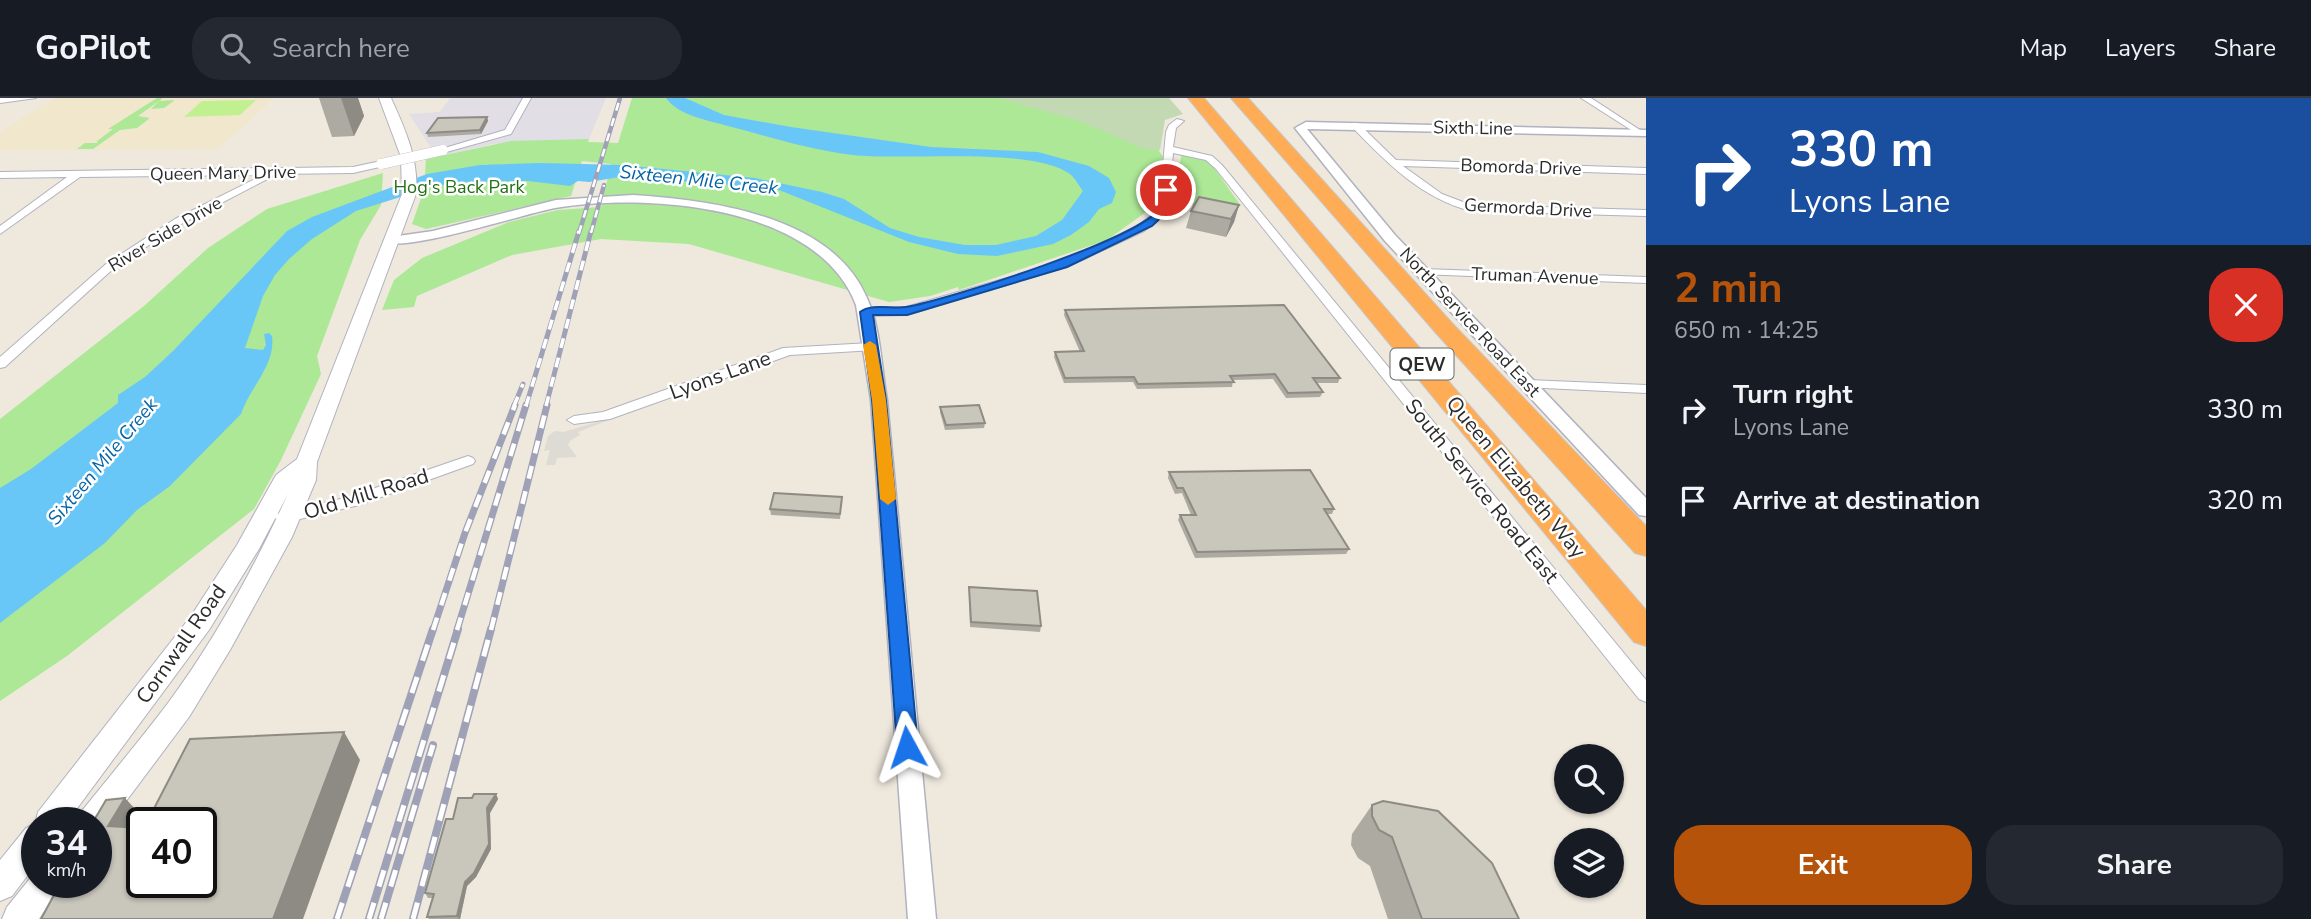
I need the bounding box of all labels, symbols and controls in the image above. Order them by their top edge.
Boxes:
search box [192,17,682,80]
text: GoPilot [35,26,150,71]
icon: search [216,29,254,67]
text: Search here [272,31,410,66]
text: Map [2020,32,2067,64]
text: Layers [2105,32,2176,64]
text: Share [2214,32,2276,64]
street label: Sixth Line [1433,115,1513,141]
text: 330 m [1789,116,1933,183]
icon: right [1674,126,1765,217]
street label: Bomorda Drive [1460,153,1582,181]
water label: Sixteen Mile Creek [619,159,780,201]
street label: Queen Mary Drive [150,160,296,186]
pin [1136,160,1196,220]
icon: arrive [1147,171,1185,209]
park label: Hog's Back Park [393,175,526,199]
text: Lyons Lane [1789,180,1950,223]
street label: River Side Drive [104,191,226,277]
street label: Germorda Drive [1463,193,1593,223]
street label: North Service Road East [1394,242,1546,402]
text: 2 min [1674,260,1783,317]
street label: Truman Avenue [1471,262,1599,290]
button: close [2209,268,2283,342]
text: 650 m · 14:25 [1674,315,1819,346]
street label: Lyons Lane [665,344,775,406]
road number: QEW [1390,348,1454,380]
text: Turn right [1733,377,1852,412]
street label: Queen Elizabeth Way [1440,390,1592,564]
icon: right [1674,391,1712,429]
water label: Sixteen Mile Creek [42,392,164,531]
text: 330 m [2207,392,2283,427]
street label: South Service Road East [1399,393,1566,590]
text: Lyons Lane [1733,412,1849,443]
street label: Old Mill Road [300,462,432,526]
icon: arrive [1674,482,1712,520]
text: Arrive at destination [1733,483,1980,518]
text: 320 m [2207,483,2283,518]
street label: Cornwall Road [129,579,233,709]
position arrow [870,710,944,784]
map controls [1554,744,1624,898]
button: search [1554,744,1624,814]
speed limit sign: 40 [126,807,217,898]
text: 34 [45,820,88,867]
button: Exit [1674,825,1972,905]
button: Share [1986,825,2283,905]
button: layers [1554,828,1624,898]
text: km/h [47,858,86,882]

